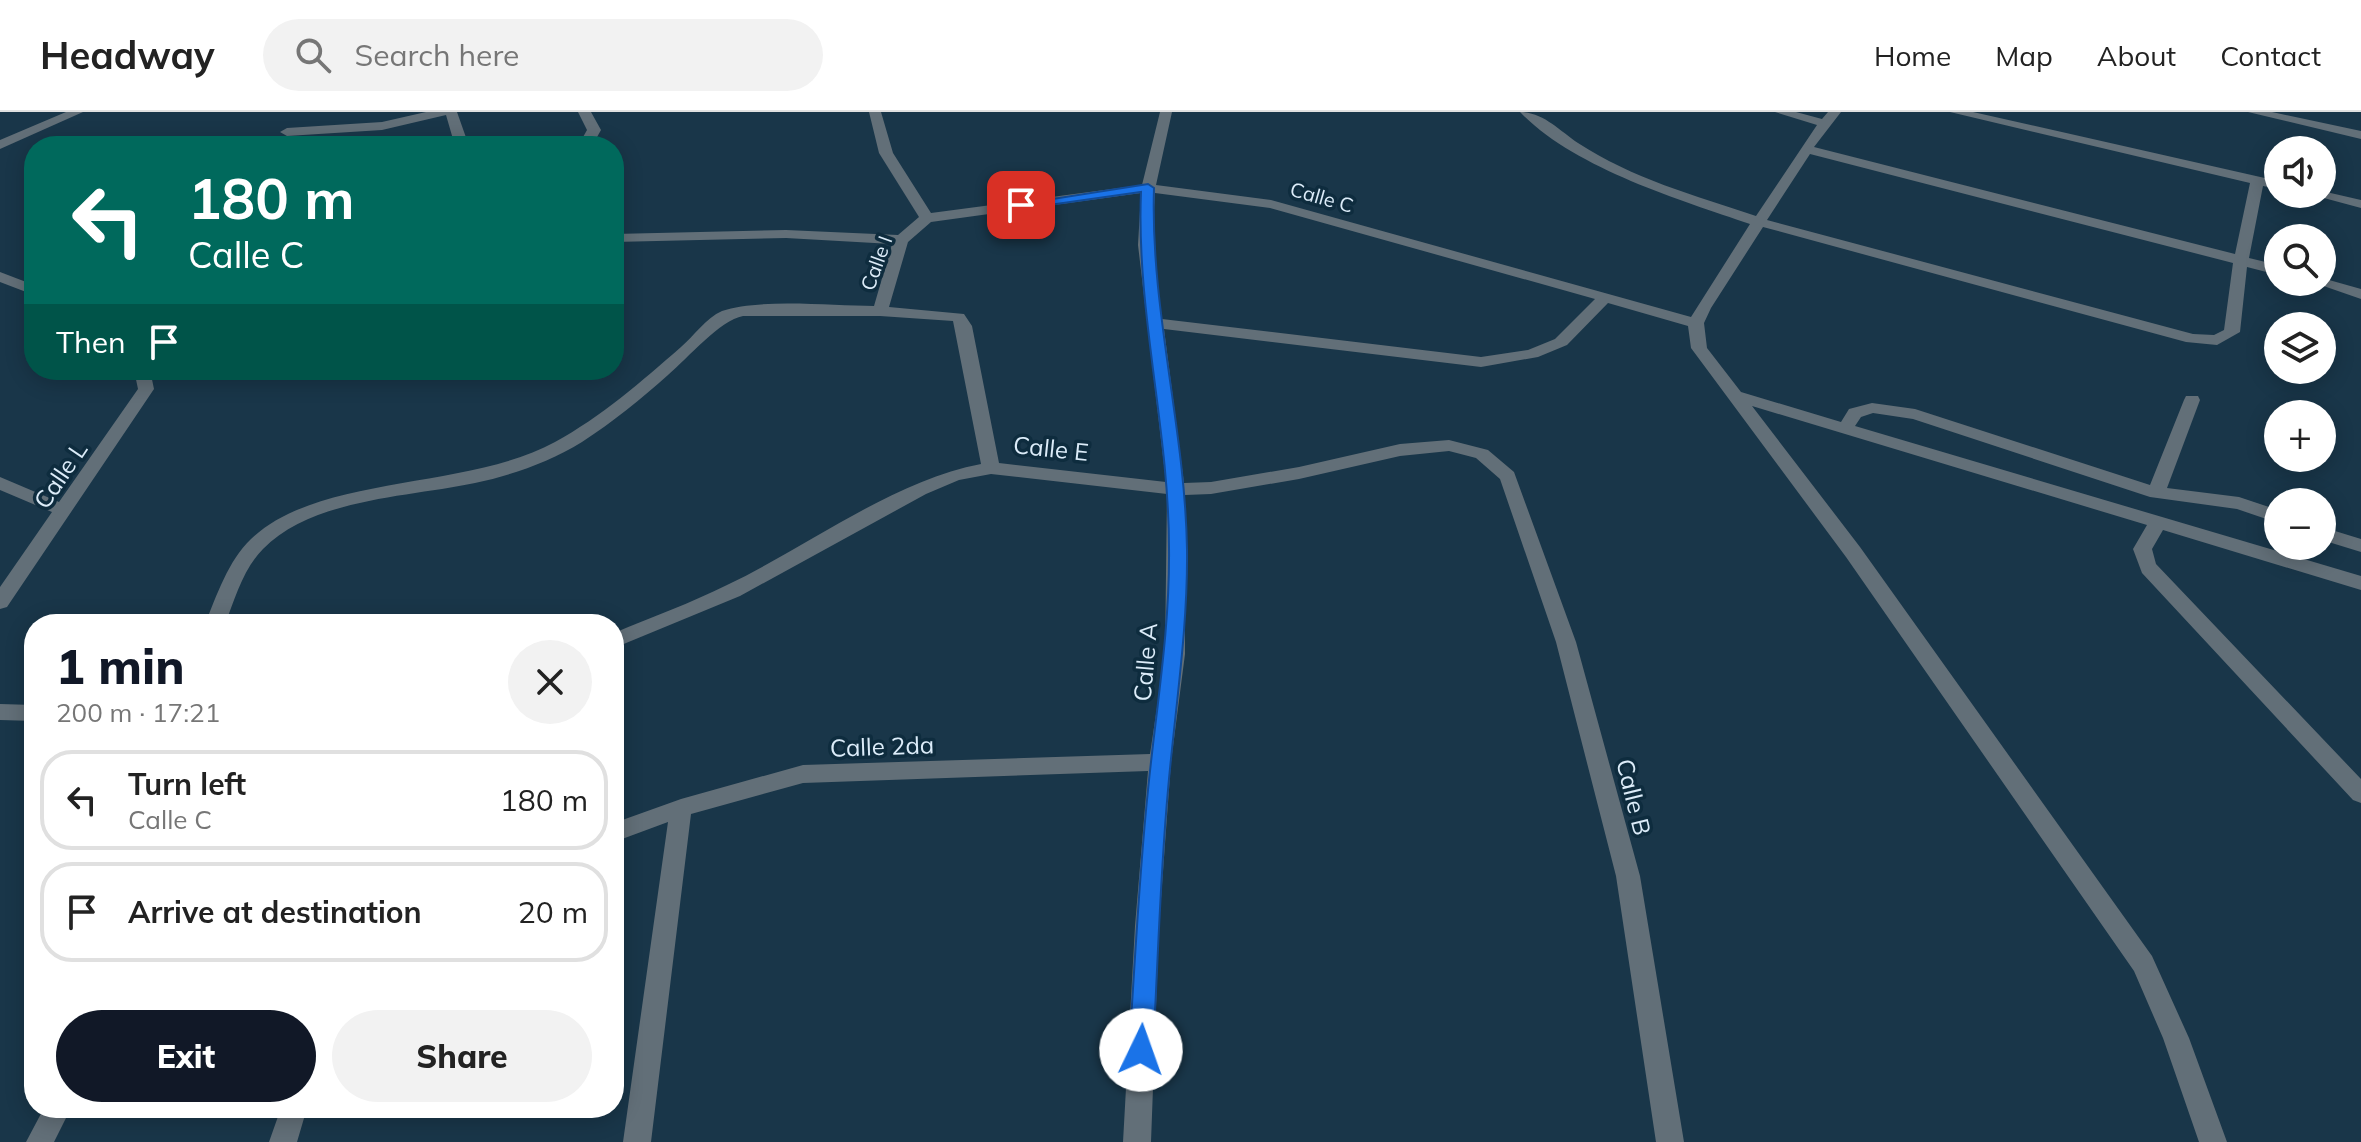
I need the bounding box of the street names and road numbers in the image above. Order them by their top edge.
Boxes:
street label: Calle C [1287,176,1357,218]
street label: Calle I [855,232,897,294]
street label: Calle E [1012,429,1090,467]
street label: Calle L [27,436,93,514]
street label: Calle A [1127,621,1163,703]
street label: Calle 2da [829,729,935,763]
street label: Calle B [1610,756,1658,838]

